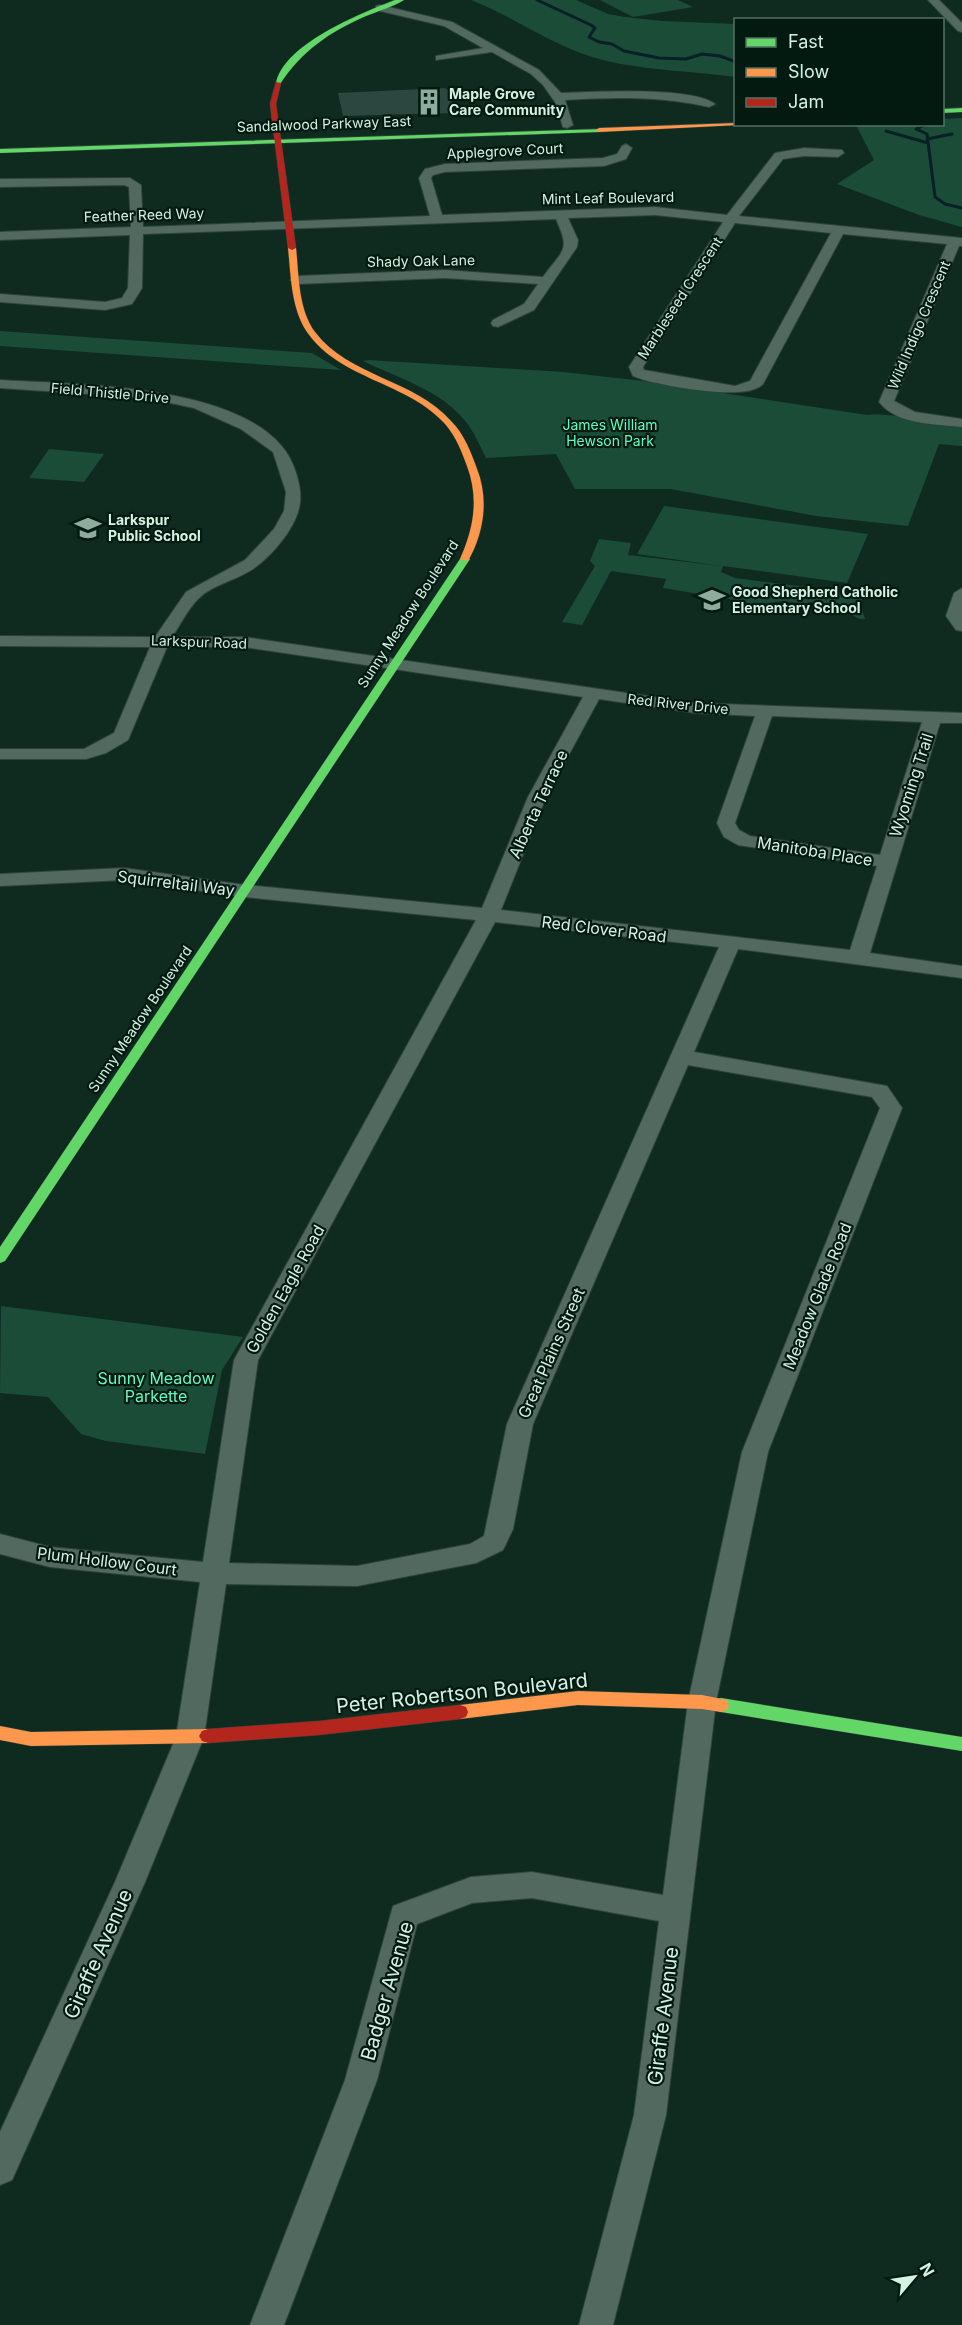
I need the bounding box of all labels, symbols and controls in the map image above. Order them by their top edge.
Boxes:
legend [734,18,944,126]
text: Fast [788,31,824,52]
text: Slow [788,61,829,82]
place label: Maple Grove Care Community [449,85,565,118]
building icon: Maple Grove Care Community [414,87,444,117]
text: Jam [788,91,824,112]
street label: Sandalwood Parkway East [236,112,412,135]
street label: Applegrove Court [446,139,564,162]
street label: Mint Leaf Boulevard [542,188,674,207]
street label: Feather Reed Way [84,204,205,225]
street label: Marbleseed Crescent [634,233,726,362]
street label: Shady Oak Lane [367,251,475,270]
street label: Wild Indigo Crescent [884,258,953,392]
street label: Field Thistle Drive [50,379,170,406]
park label: James William Hewson Park [562,416,658,449]
place label: Larkspur Public School [108,511,201,544]
school or university icon: Larkspur Public School [73,513,103,543]
street label: Sunny Meadow Boulevard [353,537,462,691]
place label: Good Shepherd Catholic Elementary School [732,583,898,616]
school or university icon: Good Shepherd Catholic Elementary School [697,585,727,615]
street label: Larkspur Road [151,631,247,652]
street label: Red River Drive [627,690,729,717]
street label: Wyoming Trail [885,731,937,839]
street label: Alberta Terrace [504,747,572,861]
street label: Manitoba Place [756,832,874,870]
street label: Squirreltail Way [116,866,236,900]
street label: Red Clover Road [540,911,668,947]
street label: Sunny Meadow Boulevard [84,942,195,1095]
street label: Meadow Glade Road [778,1220,856,1372]
street label: Golden Eagle Road [242,1222,328,1356]
street label: Great Plains Street [513,1285,589,1421]
park label: Sunny Meadow Parkette [97,1368,215,1406]
street label: Plum Hollow Court [36,1543,178,1579]
street label: Peter Robertson Boulevard [335,1668,589,1718]
street label: Giraffe Avenue [59,1885,137,2023]
street label: Badger Avenue [356,1919,418,2063]
street label: Giraffe Avenue [643,1945,683,2087]
north arrow [884,2247,944,2307]
text: N [915,2260,939,2280]

